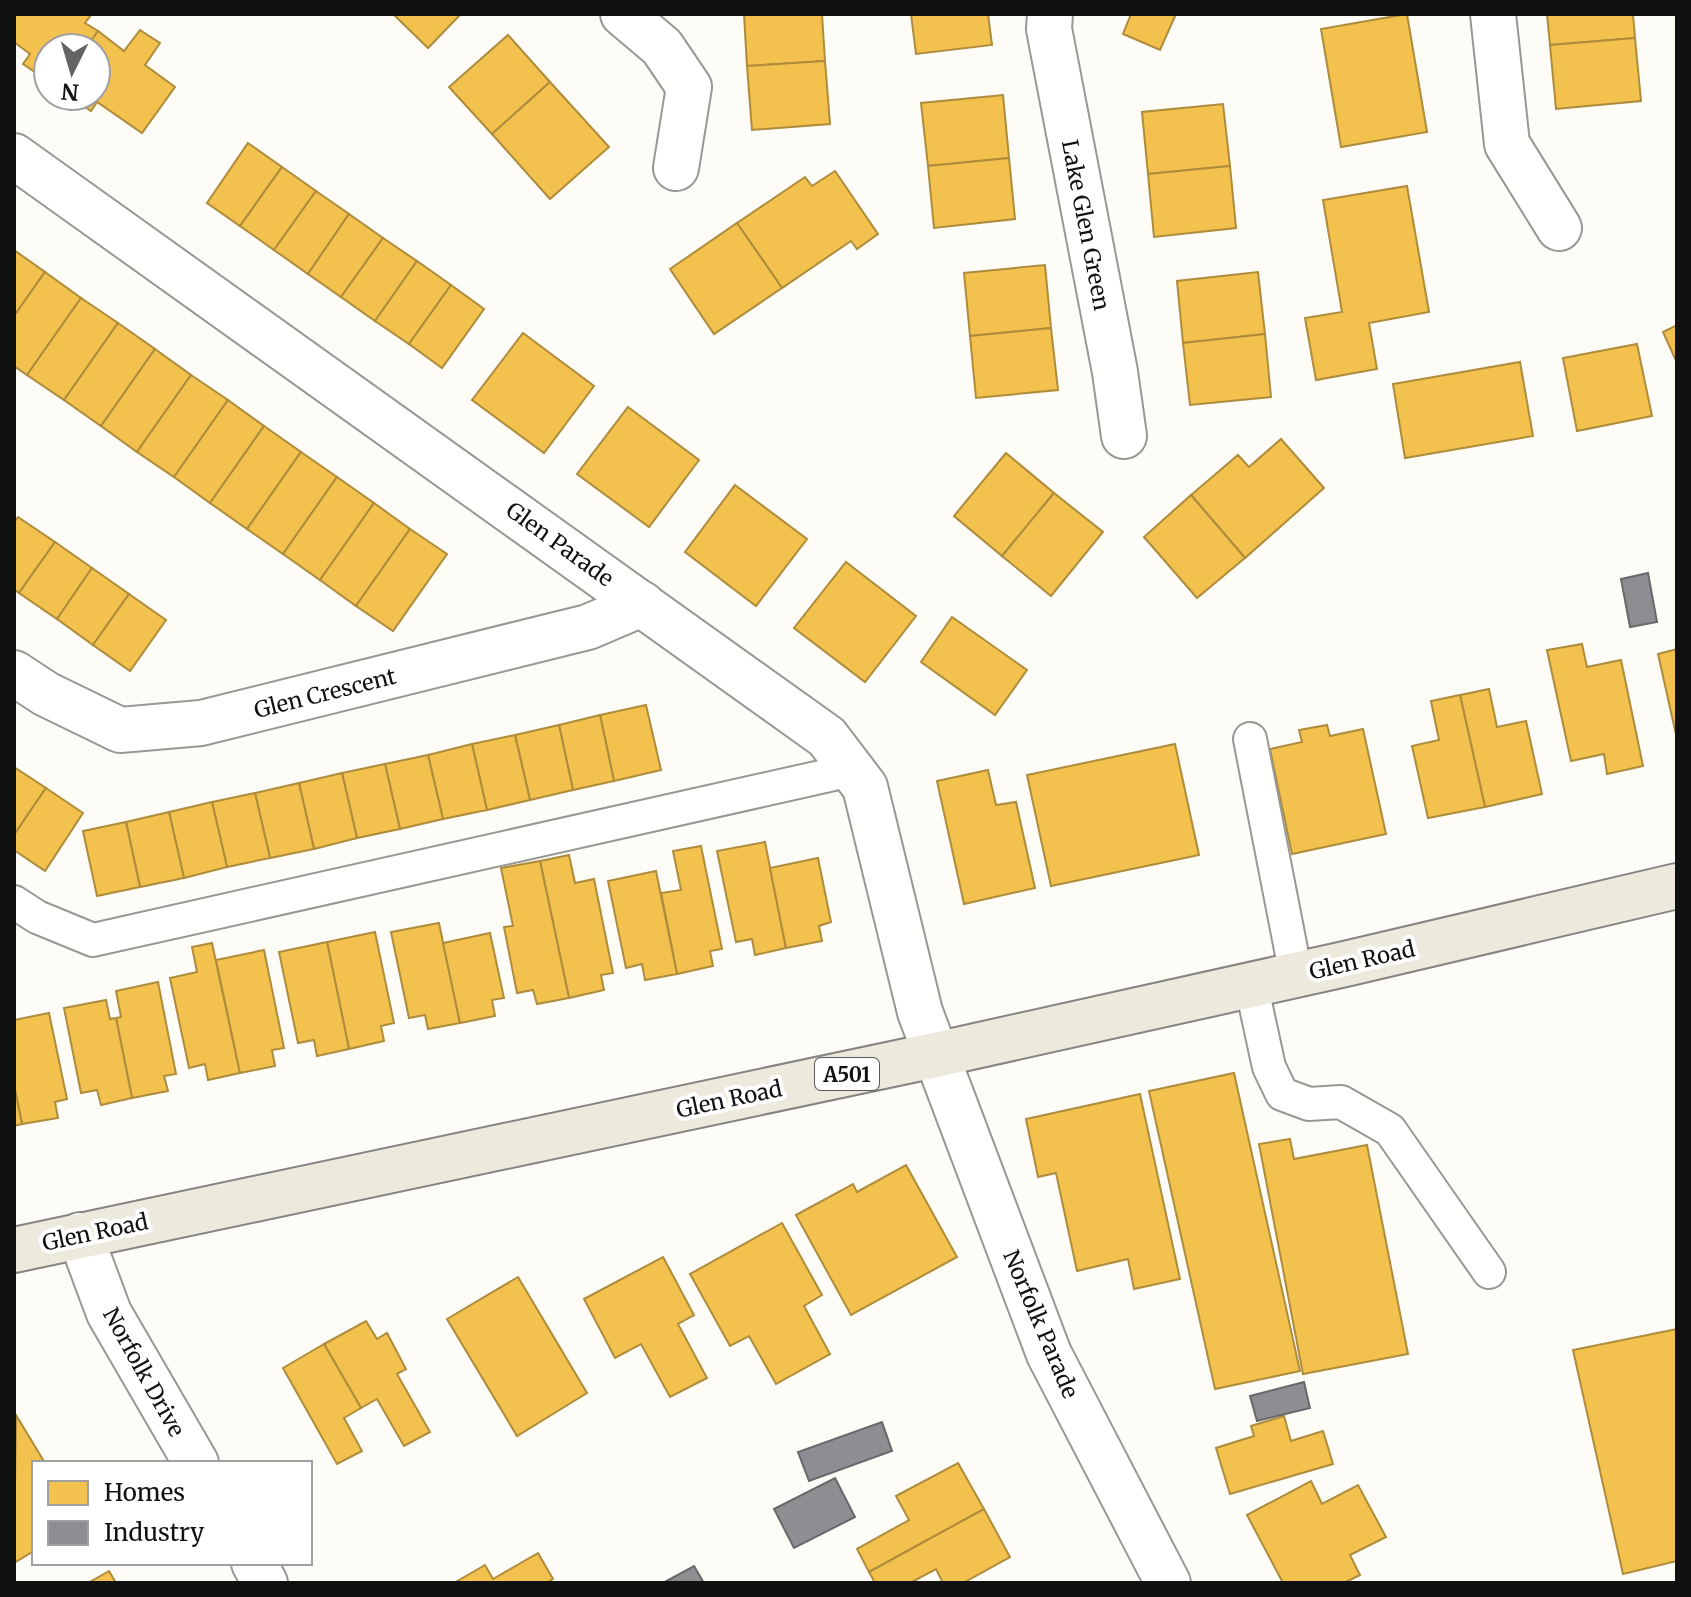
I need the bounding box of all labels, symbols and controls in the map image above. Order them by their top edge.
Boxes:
north arrow [32,32,112,112]
text: N [60,77,80,107]
street label: Lake Glen Green [1056,137,1116,313]
street label: Glen Parade [501,496,619,592]
street label: Glen Crescent [251,662,399,724]
street label: Glen Road [1307,934,1417,986]
road number: A501 [815,1058,879,1090]
street label: Glen Road [674,1074,784,1124]
street label: Glen Road [40,1207,150,1257]
street label: Norfolk Parade [997,1246,1085,1402]
street label: Norfolk Drive [97,1303,191,1441]
legend [32,1461,312,1565]
text: Homes [104,1477,185,1508]
text: Industry [104,1517,204,1548]

